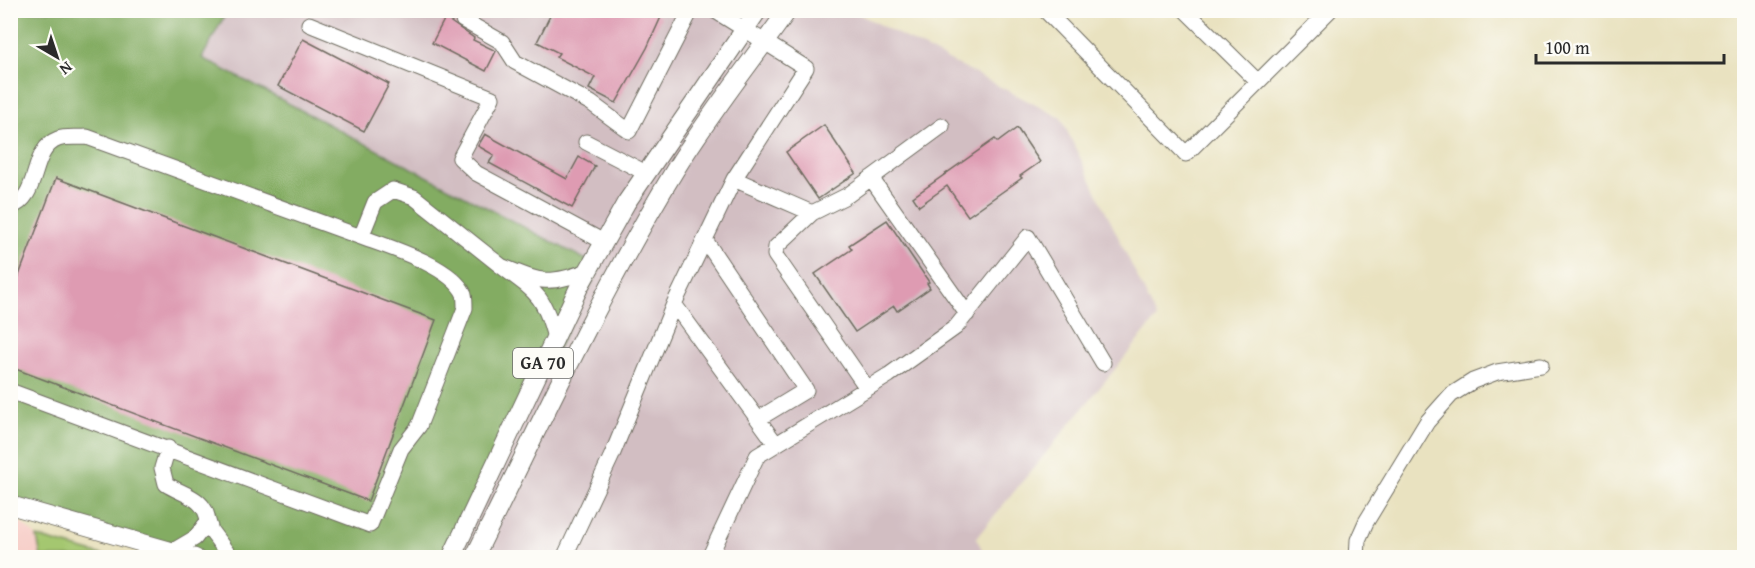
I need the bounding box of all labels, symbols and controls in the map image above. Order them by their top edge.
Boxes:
north arrow [27,27,87,87]
scale bar [1536,27,1724,65]
text: 100 m [1545,34,1590,61]
text: N [54,56,78,82]
road number: GA 70 [513,348,573,378]

